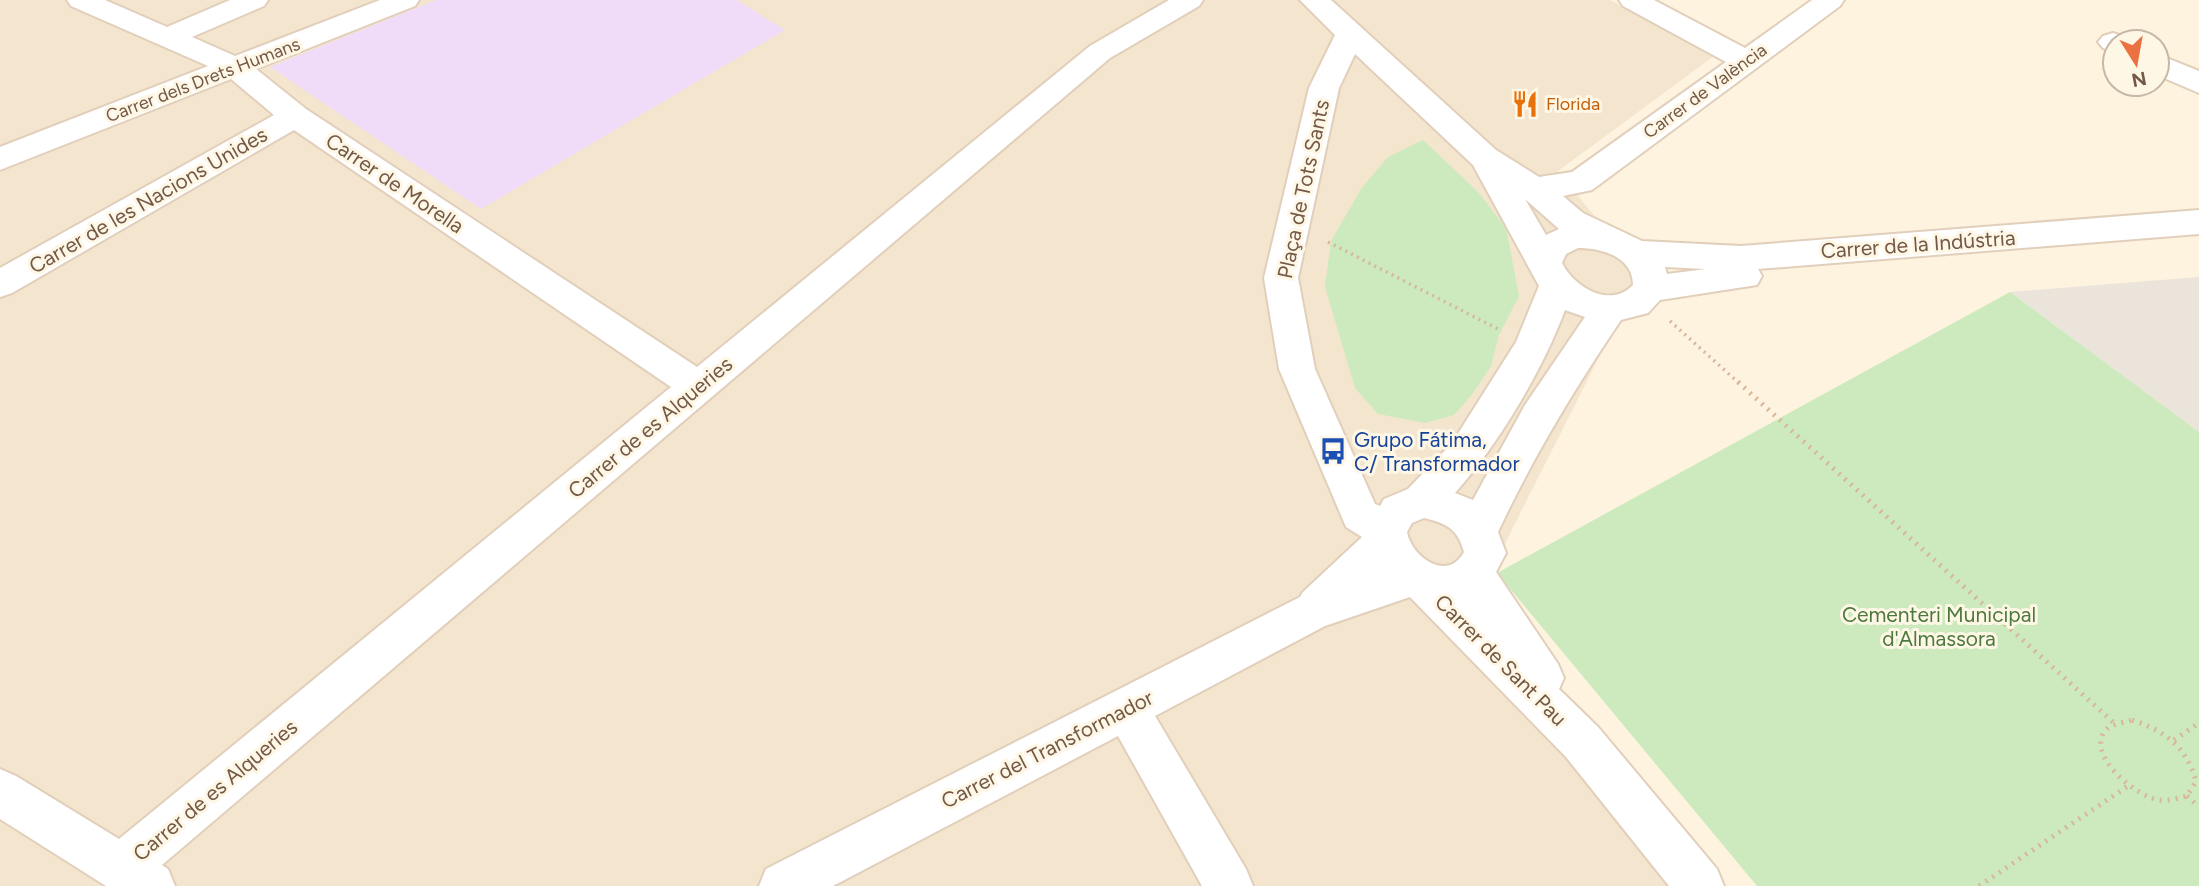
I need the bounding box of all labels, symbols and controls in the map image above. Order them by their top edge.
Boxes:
north arrow [2101,28,2171,98]
street label: Carrer dels Drets Humans [103,33,303,127]
street label: Carrer de València [1639,39,1771,143]
text: N [2130,67,2149,92]
restaurant icon: Florida [1510,89,1540,119]
place label: Florida [1546,93,1600,115]
street label: Plaça de Tots Sants [1272,97,1334,281]
street label: Carrer de les Nacions Unides [24,121,272,279]
street label: Carrer de Morella [321,128,469,238]
street label: Carrer de la Indústria [1820,225,2016,263]
street label: Carrer de es Alqueries [563,351,737,503]
place label: Grupo Fátima, C/ Transformador [1354,427,1520,476]
bus stop icon: Grupo Fátima, C/ Transformador [1318,436,1348,466]
street label: Carrer de Sant Pau [1430,589,1572,731]
park label: Cementeri Municipal d'Almassora [1842,602,2036,651]
street label: Carrer del Transformador [937,685,1157,813]
street label: Carrer de es Alqueries [128,714,302,866]

